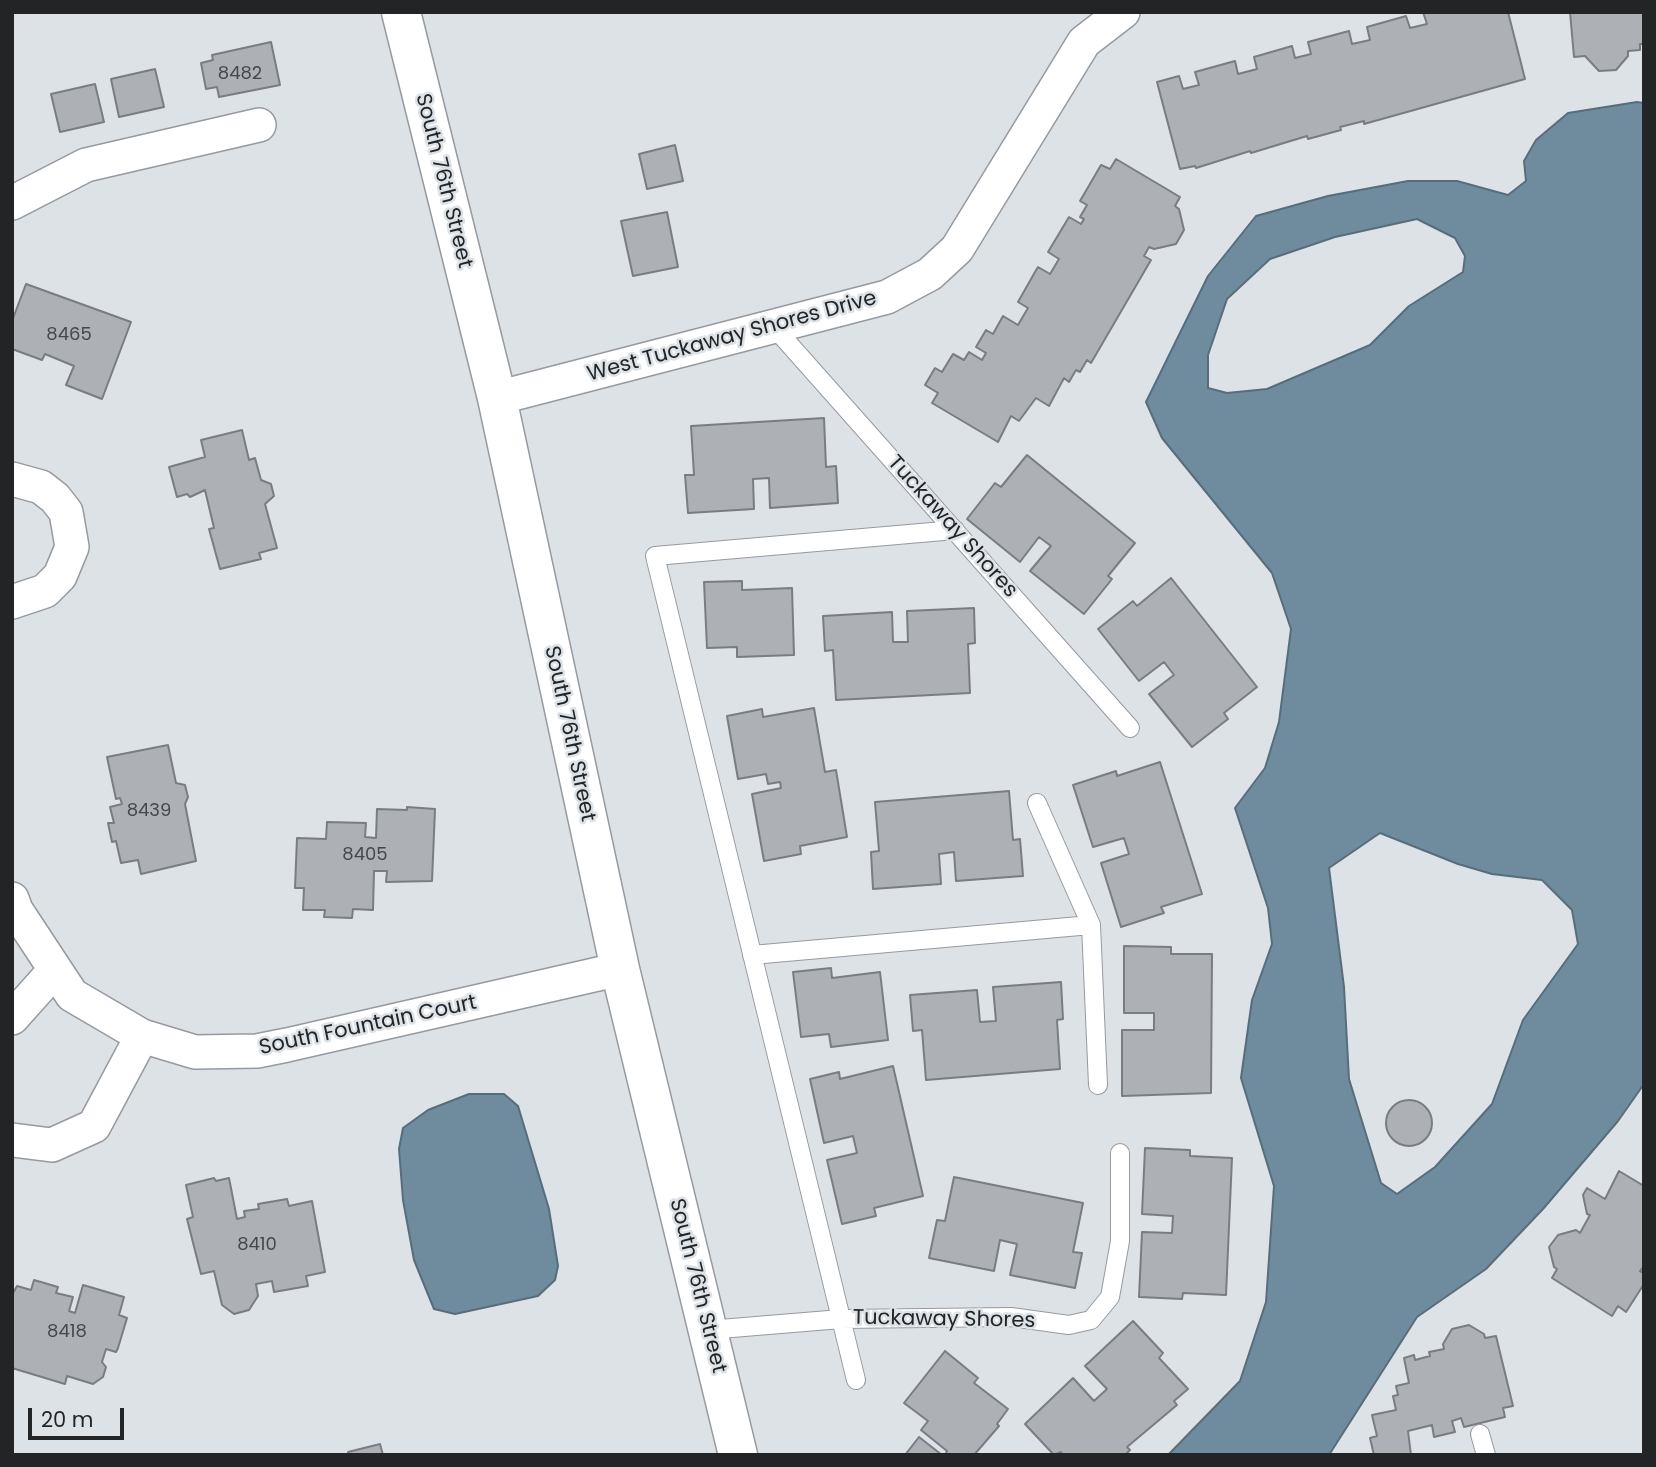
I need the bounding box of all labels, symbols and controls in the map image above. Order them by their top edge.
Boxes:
house number: 8482 [218,63,262,85]
street label: South 76th Street [409,91,477,271]
street label: West Tuckaway Shores Drive [585,286,879,388]
house number: 8465 [46,324,92,346]
street label: Tuckaway Shores [882,451,1022,603]
street label: South 76th Street [538,644,600,824]
house number: 8439 [127,800,171,822]
house number: 8405 [342,844,388,866]
street label: South Fountain Court [257,991,479,1061]
street label: South 76th Street [663,1196,731,1376]
house number: 8410 [237,1234,277,1256]
street label: Tuckaway Shores [853,1306,1035,1334]
house number: 8418 [47,1321,87,1343]
scale bar [32,1394,128,1438]
text: 20 m [41,1405,94,1434]

